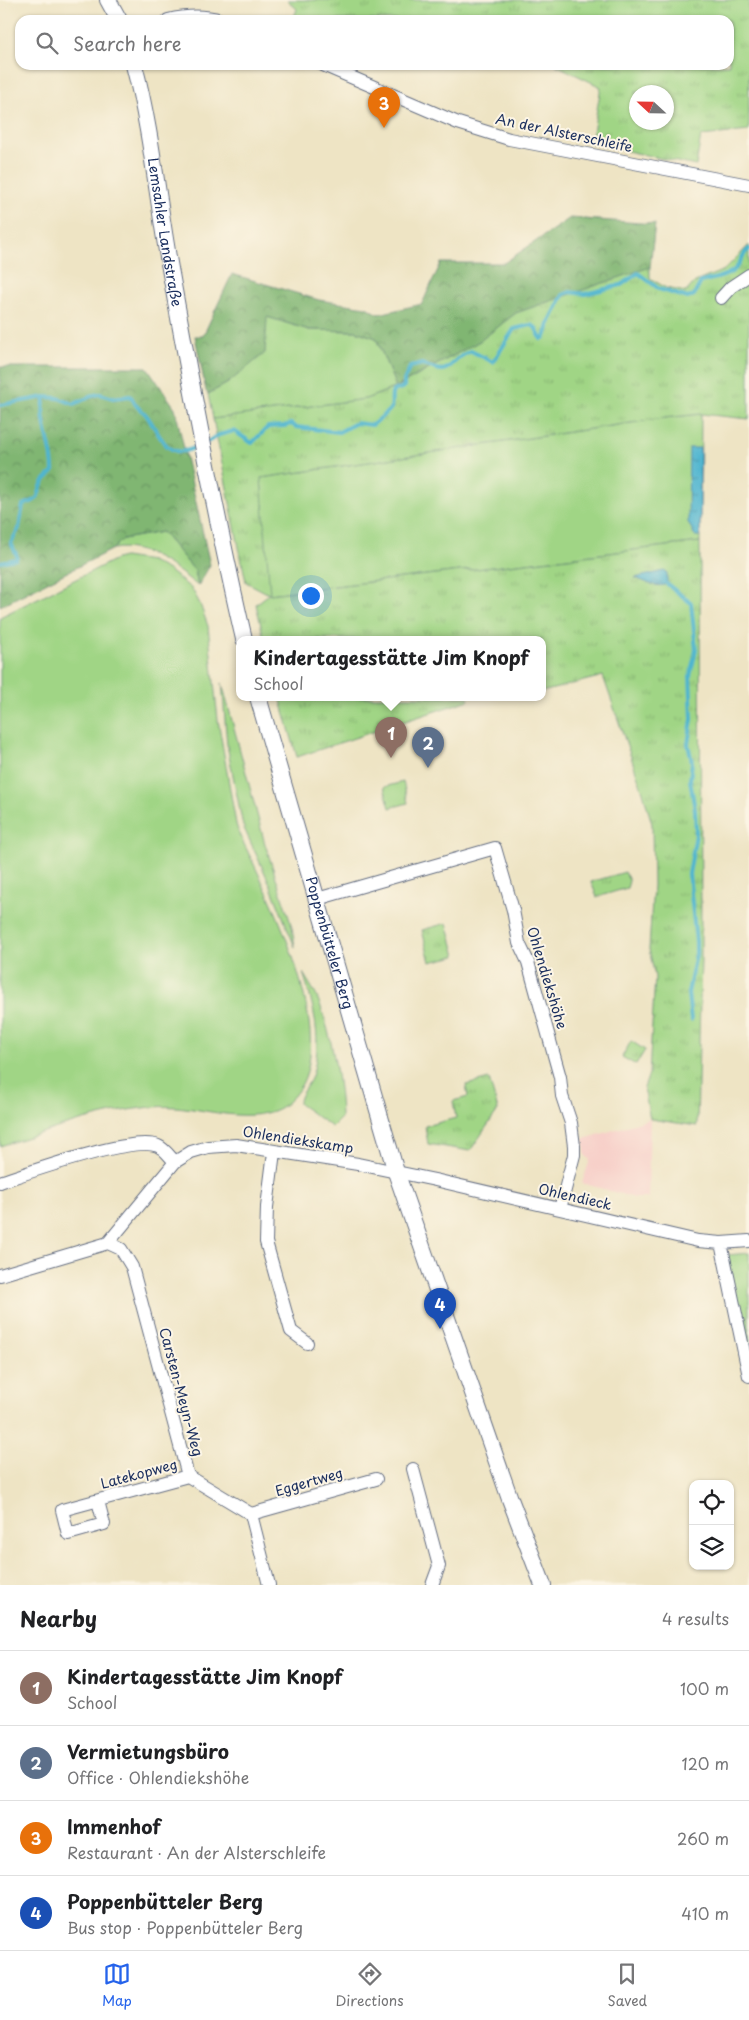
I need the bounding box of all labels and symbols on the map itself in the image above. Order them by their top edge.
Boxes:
north arrow [629,85,674,130]
pin: 3 [368,87,400,128]
street label: An der Alsterschleife [494,108,634,157]
street label: Lemsahler Landstraße [143,156,188,308]
your location [298,583,324,609]
pin: 1 [375,717,407,758]
pin: 2 [412,727,444,768]
street label: Poppenbütteler Berg [301,874,359,1011]
street label: Ohlendiekshöhe [522,924,573,1032]
street label: Ohlendiekskamp [241,1120,355,1159]
street label: Ohlendieck [536,1178,614,1215]
pin: 4 [424,1288,456,1329]
street label: Carsten-Meyn-Weg [154,1325,209,1459]
street label: Latekopweg [98,1453,180,1494]
street label: Eggertweg [272,1462,345,1501]

